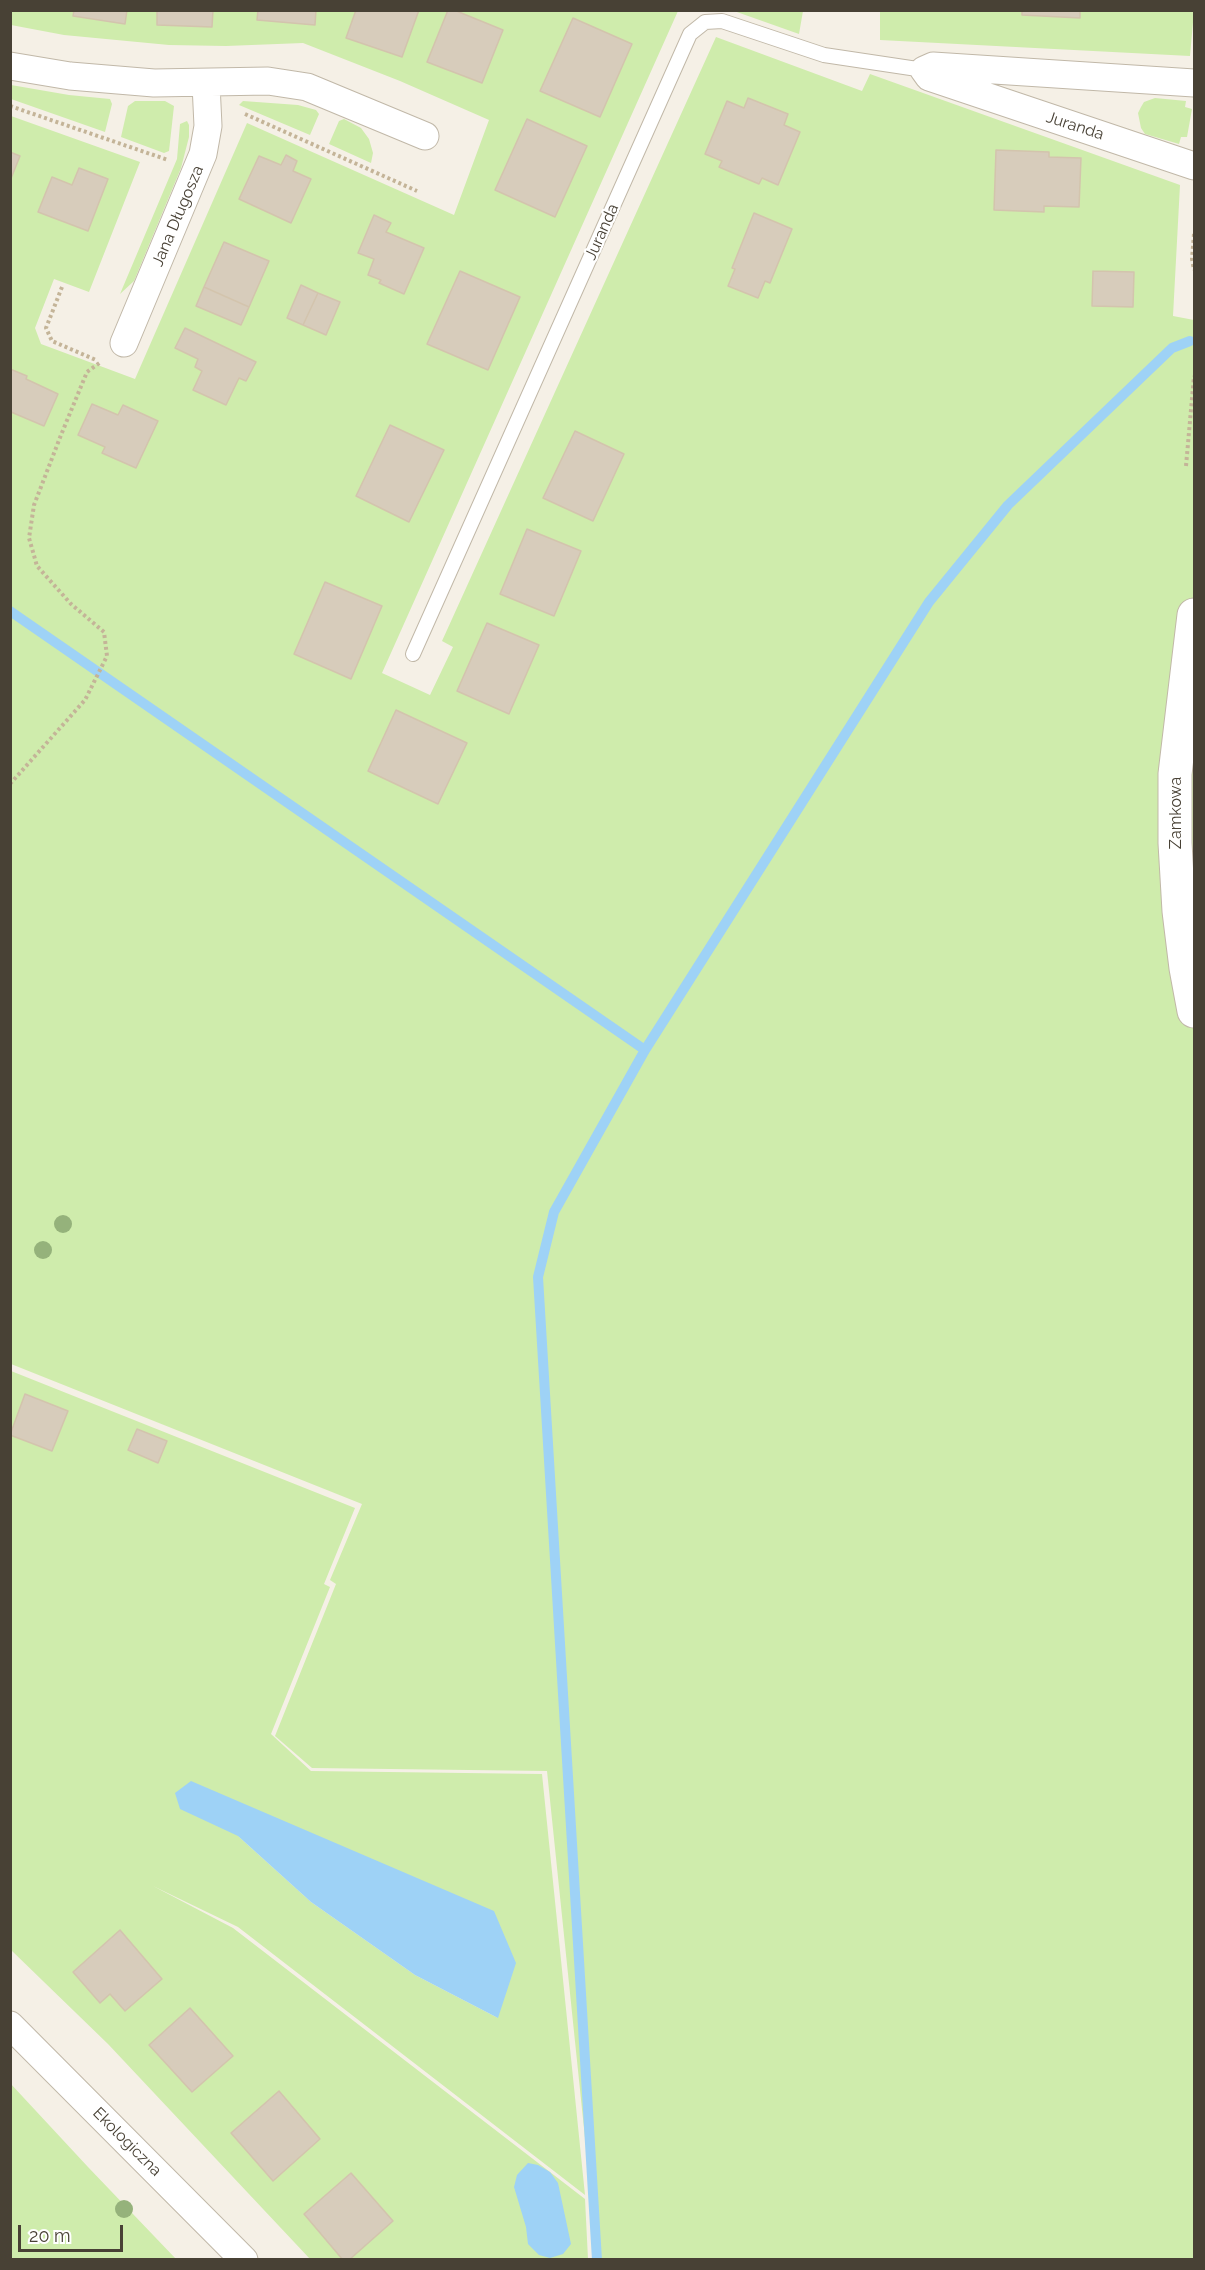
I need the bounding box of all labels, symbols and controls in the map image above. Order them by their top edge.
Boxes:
street label: Juranda [1044,108,1106,144]
street label: Jana Długosza [148,163,208,269]
street label: Juranda [581,201,623,263]
street label: Zamkowa [1166,777,1186,849]
street label: Ekologiczna [89,2104,165,2180]
scale bar [21,2213,126,2251]
text: 20 m [29,2225,71,2246]

